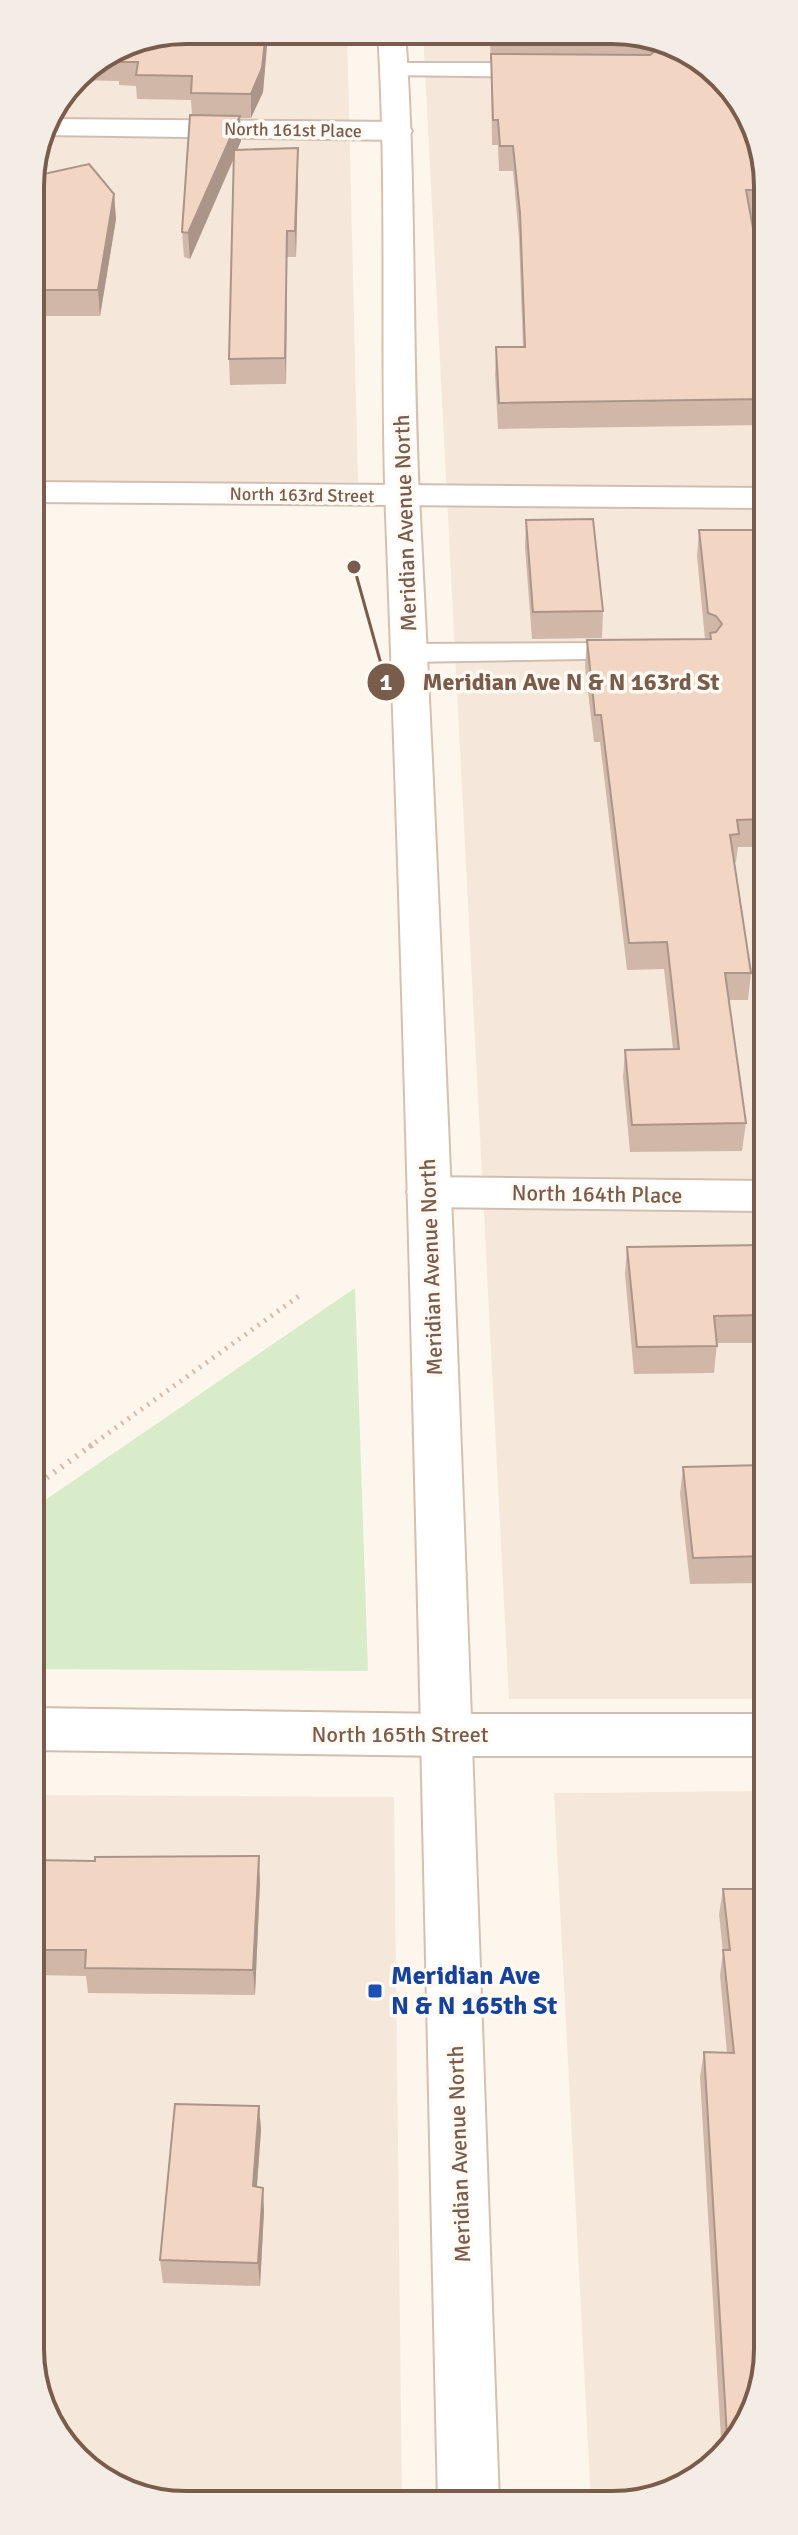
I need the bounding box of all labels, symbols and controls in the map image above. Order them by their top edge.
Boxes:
street label: North 161st Place [224,118,362,142]
street label: Meridian Avenue North [388,414,422,632]
street label: North 163rd Street [229,483,375,507]
callout: Meridian Ave N & N 163rd St [366,658,735,706]
text: 1 [380,667,393,697]
text: Meridian Ave N & N 163rd St [423,667,719,697]
street label: Meridian Avenue North [414,1158,448,1376]
street label: North 164th Place [511,1179,683,1209]
street label: North 165th Street [312,1721,489,1748]
place label: Meridian Ave N & N 165th St [391,1960,558,2022]
marker: Meridian Ave N & N 165th St [366,1982,384,2000]
street label: Meridian Avenue North [442,2045,476,2263]

